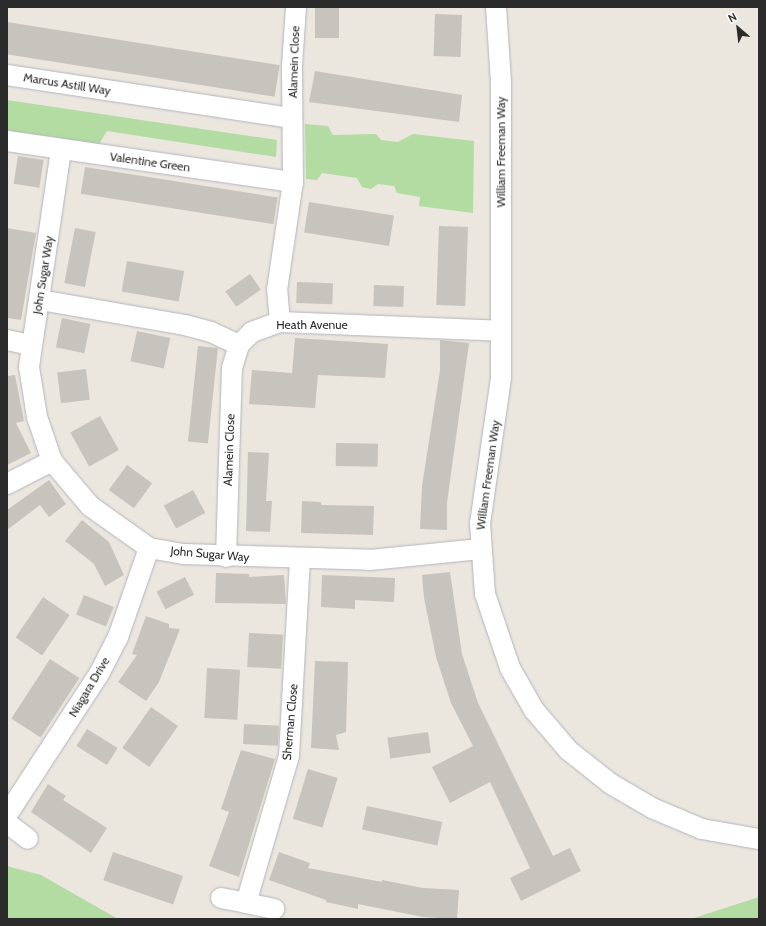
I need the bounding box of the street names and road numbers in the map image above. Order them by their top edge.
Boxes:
street label: Alamein Close [286,26,302,98]
street label: Marcus Astill Way [22,70,112,98]
street label: William Freeman Way [494,97,508,207]
street label: Valentine Green [109,149,191,175]
street label: John Sugar Way [30,235,56,315]
street label: Heath Avenue [276,318,348,332]
street label: Alamein Close [221,414,237,486]
street label: William Freeman Way [473,419,503,531]
street label: John Sugar Way [170,543,250,565]
street label: Niagara Drive [65,654,113,720]
street label: Sherman Close [279,683,301,761]

